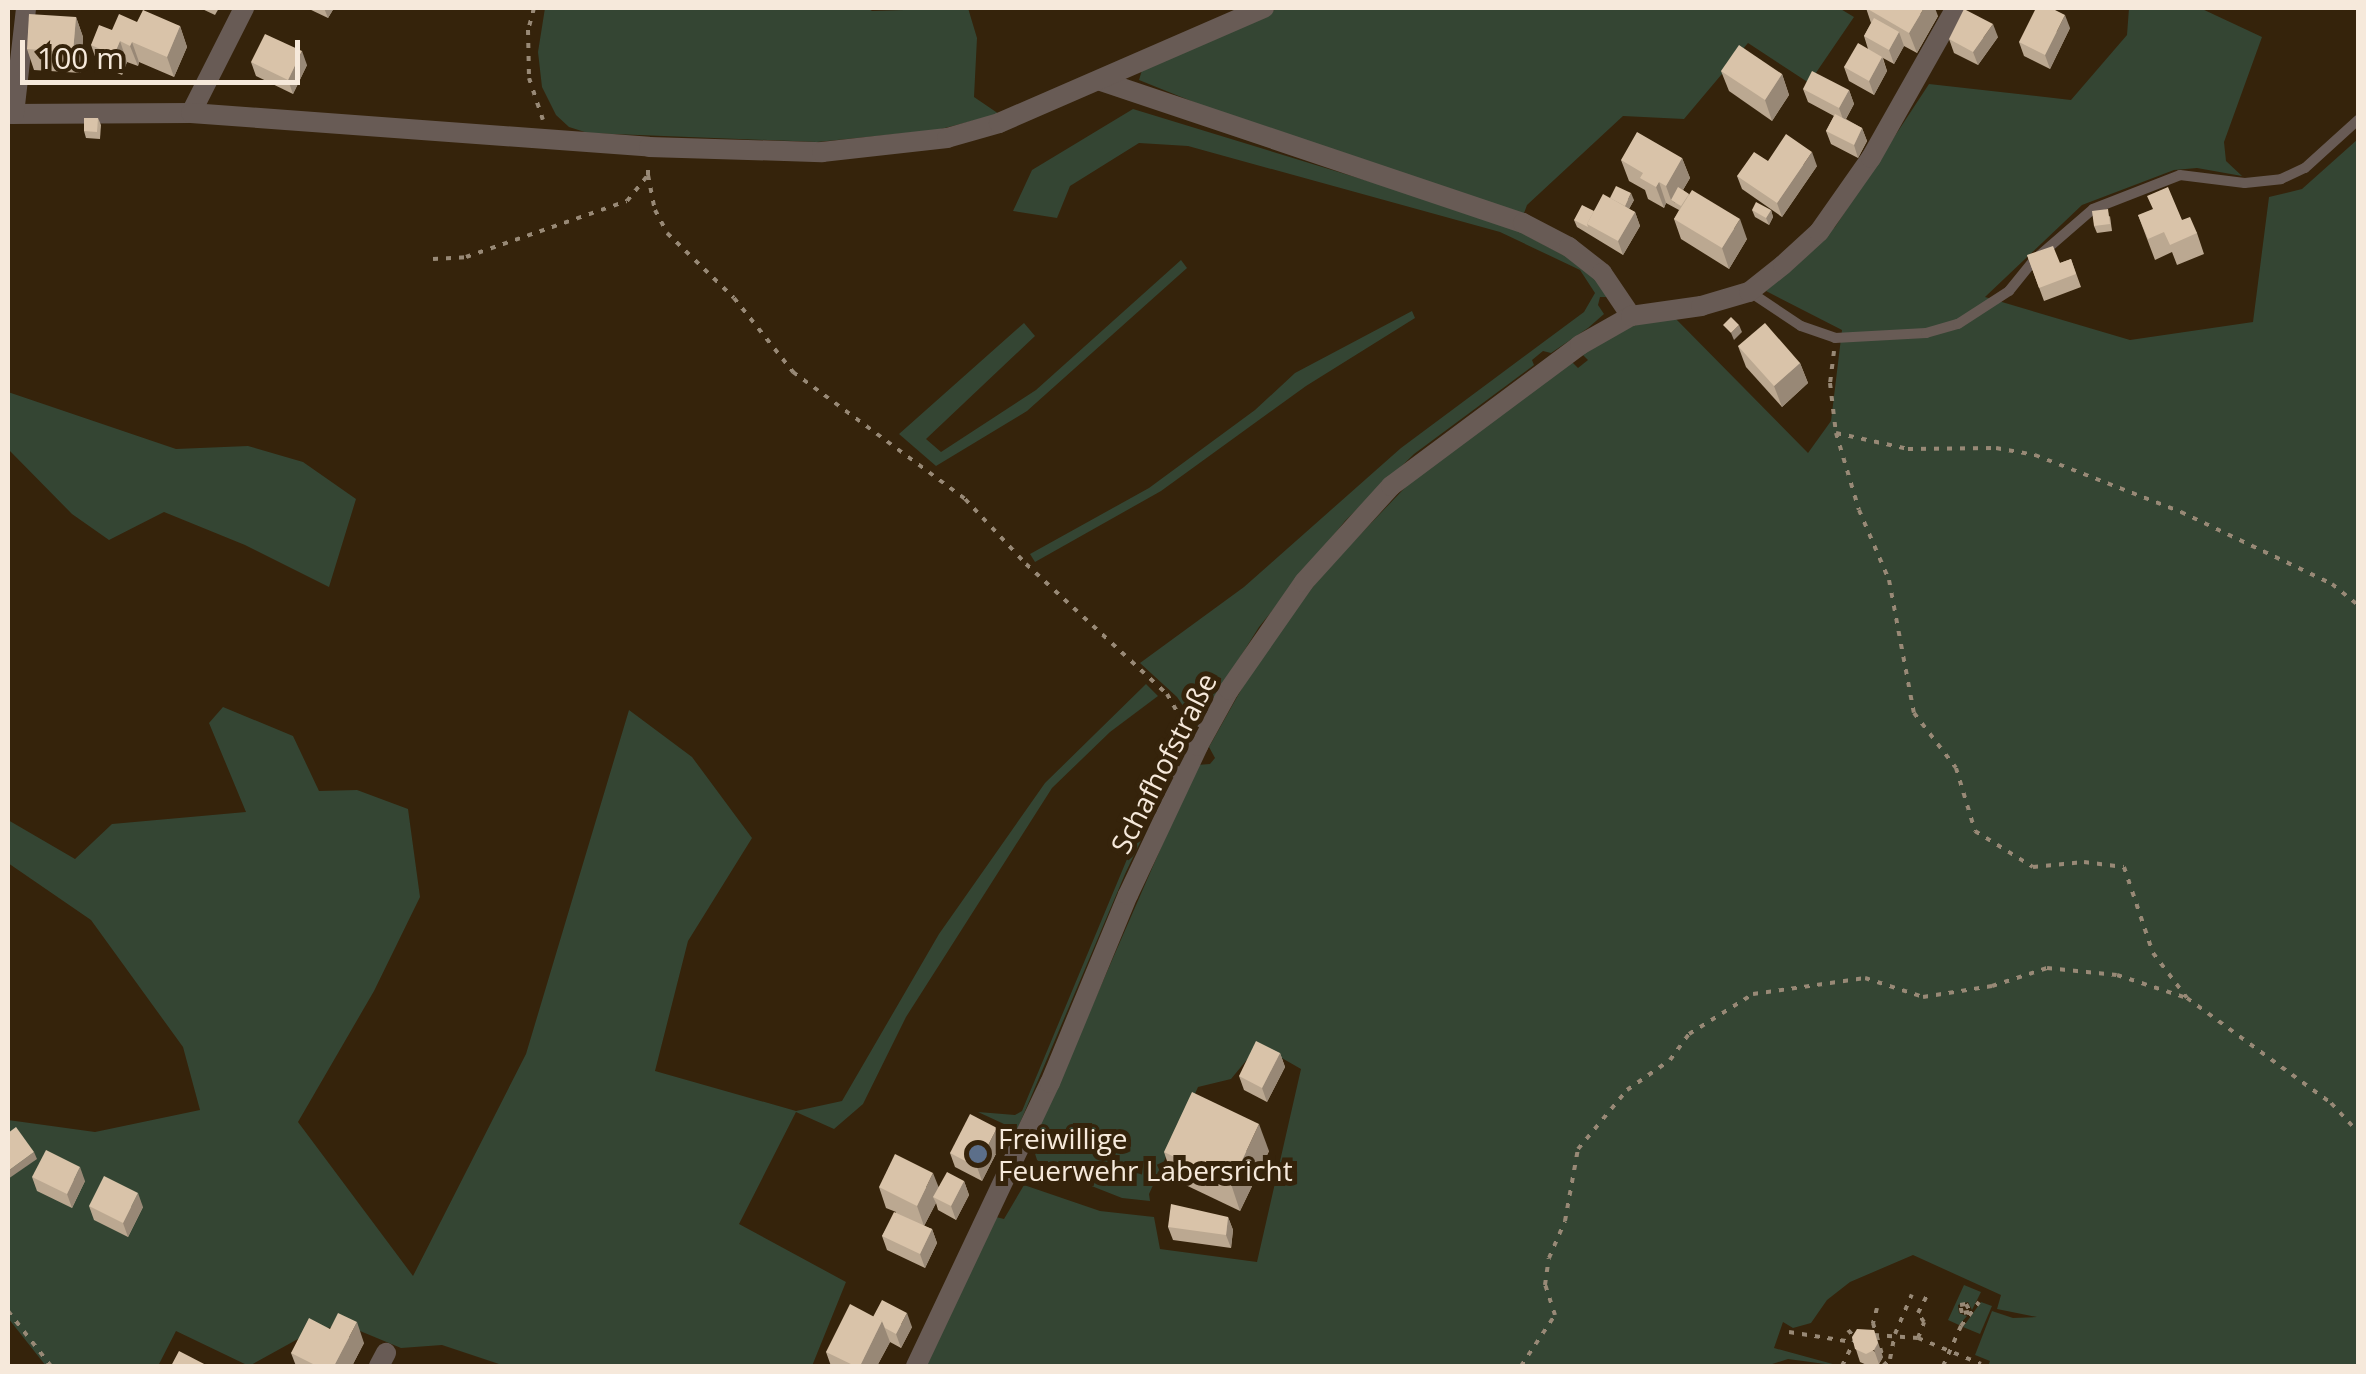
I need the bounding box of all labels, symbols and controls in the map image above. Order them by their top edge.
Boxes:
scale bar [25,20,305,82]
text: 100 m [37,37,124,78]
street label: Schafhofstraße [1103,667,1223,859]
place label: Freiwillige Feuerwehr Labersricht [998,1121,1293,1187]
marker: Freiwillige Feuerwehr Labersricht [967,1143,989,1165]

